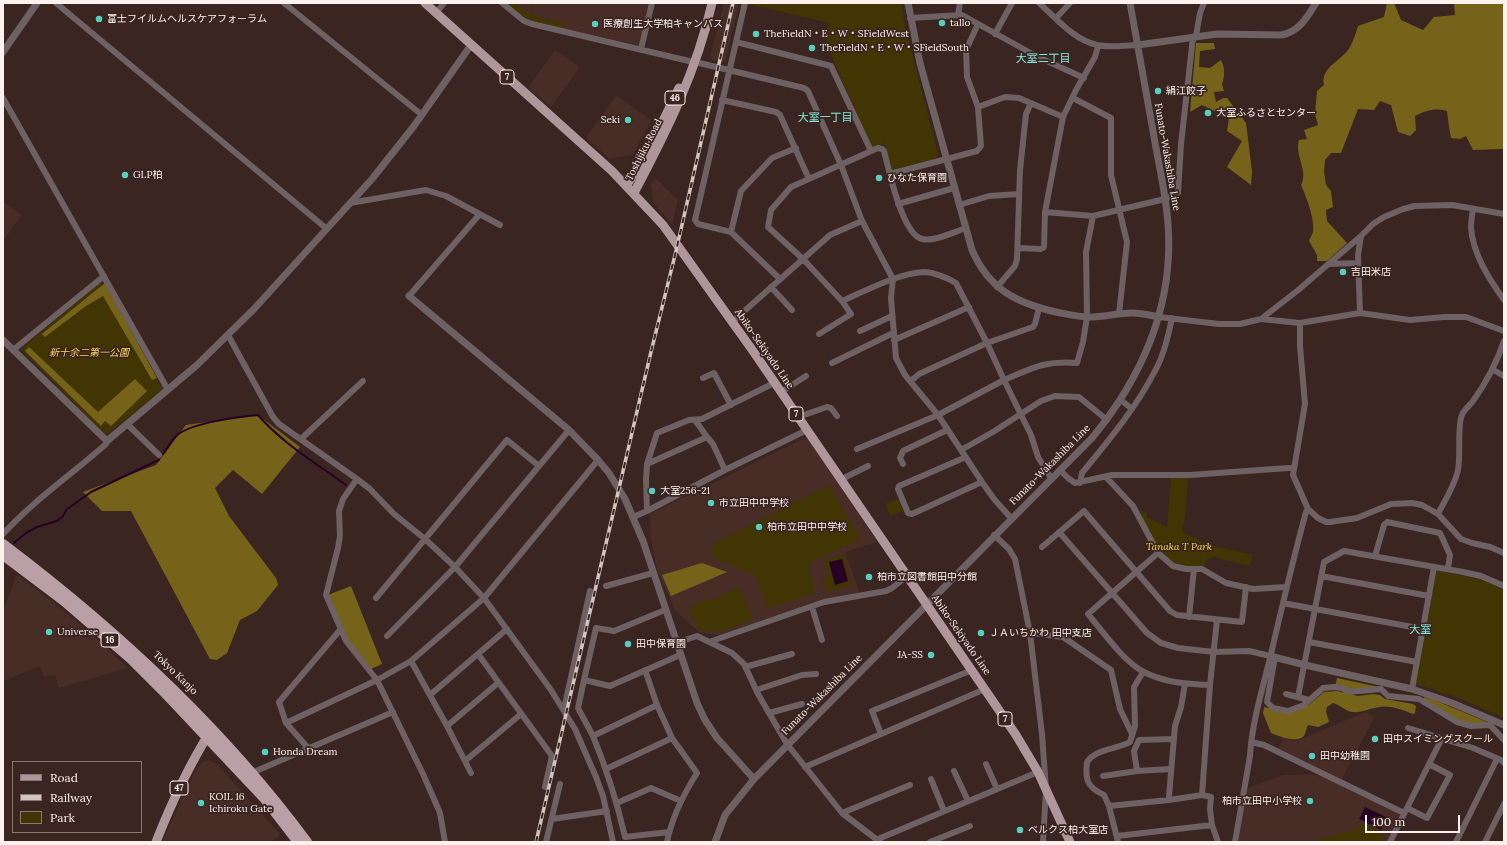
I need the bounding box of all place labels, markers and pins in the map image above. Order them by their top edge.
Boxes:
place label: 富士フイルムヘルスケアフォーラム [107,13,267,25]
marker: 富士フイルムヘルスケアフォーラム [94,14,104,24]
place label: tallo [950,17,970,29]
place label: 医療創生大学柏キャンパス [603,18,723,30]
marker: tallo [937,18,947,28]
marker: 医療創生大学柏キャンパス [590,19,600,29]
place label: TheFieldN・E・W・SFieldWest [764,28,909,40]
marker: TheFieldN・E・W・SFieldWest [751,29,761,39]
place label: TheFieldN・E・W・SFieldSouth [820,42,969,54]
marker: TheFieldN・E・W・SFieldSouth [807,43,817,53]
place label: 絹江餃子 [1166,85,1206,97]
marker: 絹江餃子 [1153,86,1163,96]
place label: 大室ふるさとセンター [1216,107,1316,119]
marker: 大室ふるさとセンター [1203,108,1213,118]
place label: Seki [601,114,620,126]
marker: Seki [623,115,633,125]
place label: GLP柏 [133,169,162,181]
marker: GLP柏 [120,170,130,180]
place label: ひなた保育園 [887,172,947,184]
marker: ひなた保育園 [874,173,884,183]
place label: 吉田米店 [1351,266,1391,278]
marker: 吉田米店 [1338,267,1348,277]
place label: 大室256-21 [660,485,710,497]
marker: 大室256-21 [647,486,657,496]
place label: 市立田中中学校 [719,497,789,509]
marker: 市立田中中学校 [706,498,716,508]
place label: 柏市立田中中学校 [767,521,847,533]
marker: 柏市立田中中学校 [754,522,764,532]
place label: 柏市立図書館田中分館 [877,571,977,583]
marker: 柏市立図書館田中分館 [864,572,874,582]
place label: Universe [57,626,98,638]
marker: Universe [44,627,54,637]
place label: ＪＡいちかわ 田中支店 [989,627,1092,639]
marker: ＪＡいちかわ 田中支店 [976,628,986,638]
place label: 田中保育園 [636,638,686,650]
marker: 田中保育園 [623,639,633,649]
place label: JA-SS [897,649,923,661]
marker: JA-SS [926,650,936,660]
place label: 田中スイミングスクール [1383,733,1493,745]
marker: 田中スイミングスクール [1370,734,1380,744]
place label: Honda Dream [273,746,337,758]
marker: Honda Dream [260,747,270,757]
place label: 田中幼稚園 [1320,750,1370,762]
marker: 田中幼稚園 [1307,751,1317,761]
place label: KOIL 16 Ichiroku Gate [209,791,272,814]
place label: 柏市立田中小学校 [1222,795,1302,807]
marker: 柏市立田中小学校 [1305,796,1315,806]
marker: KOIL 16 Ichiroku Gate [196,798,206,808]
place label: ベルクス柏大室店 [1028,824,1108,836]
marker: ベルクス柏大室店 [1015,825,1025,835]

